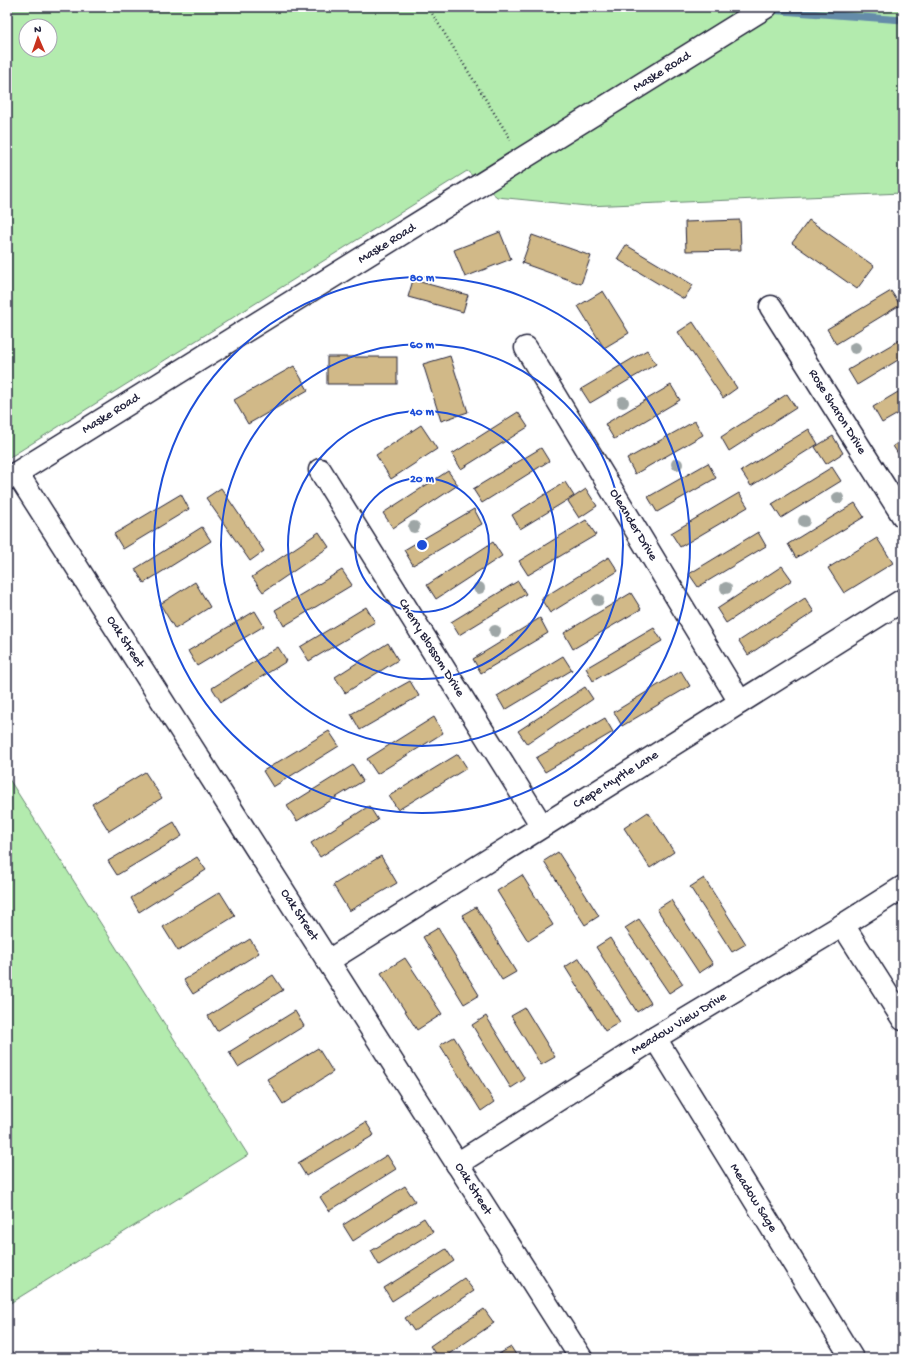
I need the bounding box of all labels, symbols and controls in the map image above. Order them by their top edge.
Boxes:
north arrow [18,18,58,58]
text: N [34,24,42,36]
street label: Maske Road [630,48,695,96]
street label: Maske Road [355,220,420,268]
text: 80 m [410,272,435,286]
text: 60 m [410,339,435,353]
street label: Rose Sharon Drive [805,367,869,457]
street label: Maske Road [79,390,144,438]
text: 40 m [409,406,434,420]
text: 20 m [410,473,435,487]
street label: Oleander Drive [606,486,660,564]
centre of rings [415,538,429,552]
street label: Cherry Blossom Drive [395,596,467,700]
street label: Oak Street [103,613,148,672]
street label: Crepe Myrtle Lane [571,748,662,812]
street label: Oak Street [277,886,322,945]
street label: Meadow View Drive [629,989,730,1058]
street label: Oak Street [451,1160,496,1219]
street label: Meadow Sage [726,1161,780,1235]

